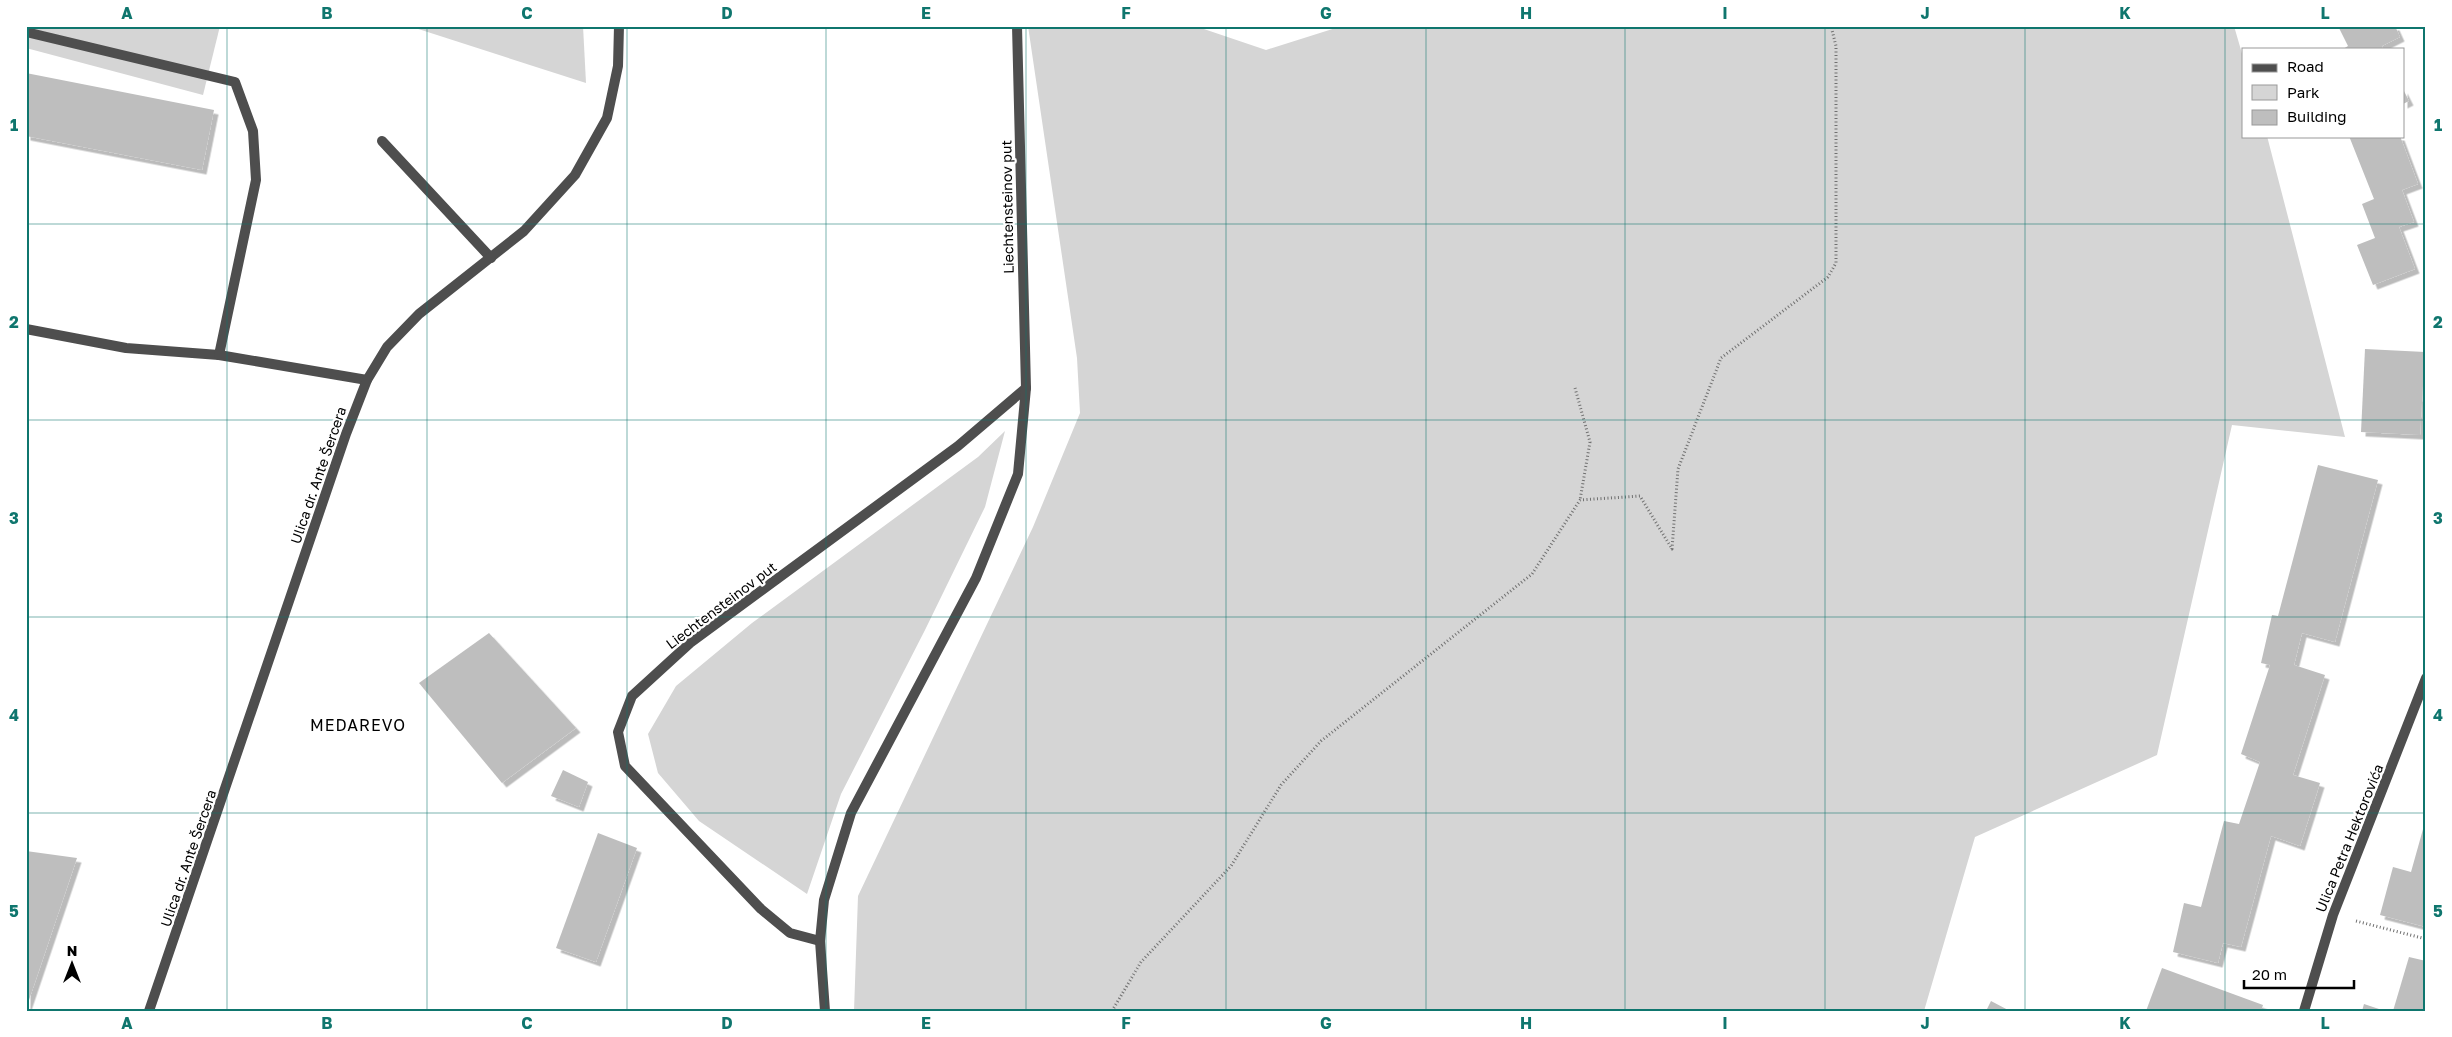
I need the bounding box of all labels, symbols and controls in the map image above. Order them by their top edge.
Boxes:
text: A [121,3,133,23]
text: B [321,3,333,23]
text: C [521,3,533,23]
text: D [721,3,733,23]
text: E [921,3,931,23]
text: F [1121,3,1131,23]
text: G [1320,3,1332,23]
text: H [1520,3,1532,23]
text: I [1722,3,1728,23]
text: J [1920,3,1930,23]
text: K [2119,3,2131,23]
text: L [2320,3,2330,23]
legend [2242,48,2404,138]
text: Road [2287,57,2324,75]
text: Park [2287,83,2320,101]
text: Building [2287,107,2347,125]
text: 1 [10,115,18,135]
text: 1 [2434,115,2442,135]
street label: Liechtensteinov put [997,140,1017,274]
text: 2 [9,312,19,332]
text: 2 [2433,312,2443,332]
street label: Ulica dr. Ante Šercera [287,404,349,546]
text: 3 [9,508,19,528]
text: 3 [2433,508,2443,528]
street label: Liechtensteinov put [662,558,780,652]
text: 4 [9,705,19,725]
text: 4 [2433,705,2443,725]
district label: MEDAREVO [310,715,406,735]
street label: Ulica Petra Hektorovića [2311,761,2387,915]
street label: Ulica dr. Ante Šercera [157,787,219,929]
text: 5 [9,901,19,921]
text: 5 [2433,901,2443,921]
north arrow [48,940,98,990]
text: N [67,942,77,959]
scale bar [2244,957,2354,989]
text: 20 m [2252,965,2287,983]
text: A [121,1013,133,1033]
text: B [321,1013,333,1033]
text: C [521,1013,533,1033]
text: D [721,1013,733,1033]
text: E [921,1013,931,1033]
text: F [1121,1013,1131,1033]
text: G [1320,1013,1332,1033]
text: H [1520,1013,1532,1033]
text: I [1722,1013,1728,1033]
text: J [1920,1013,1930,1033]
text: K [2119,1013,2131,1033]
text: L [2320,1013,2330,1033]

